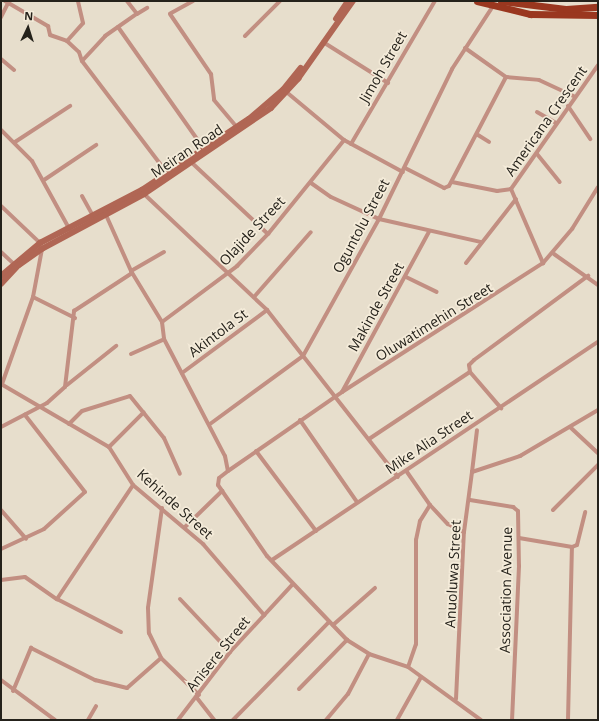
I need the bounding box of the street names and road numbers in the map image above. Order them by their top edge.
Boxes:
street label: Jimoh Street [356,28,410,106]
street label: Americana Crescent [502,63,590,179]
street label: Meiran Road [148,121,226,181]
street label: Oguntolu Street [329,176,393,276]
street label: Olajide Street [216,193,288,269]
street label: Makinde Street [345,260,407,354]
street label: Oluwatimehin Street [373,279,495,365]
street label: Akintola St [185,305,251,361]
street label: Mike Alia Street [382,407,476,477]
street label: Kehinde Street [134,466,216,542]
street label: Anuoluwa Street [442,520,464,628]
street label: Association Avenue [496,527,516,653]
street label: Anisere Street [183,613,253,695]

